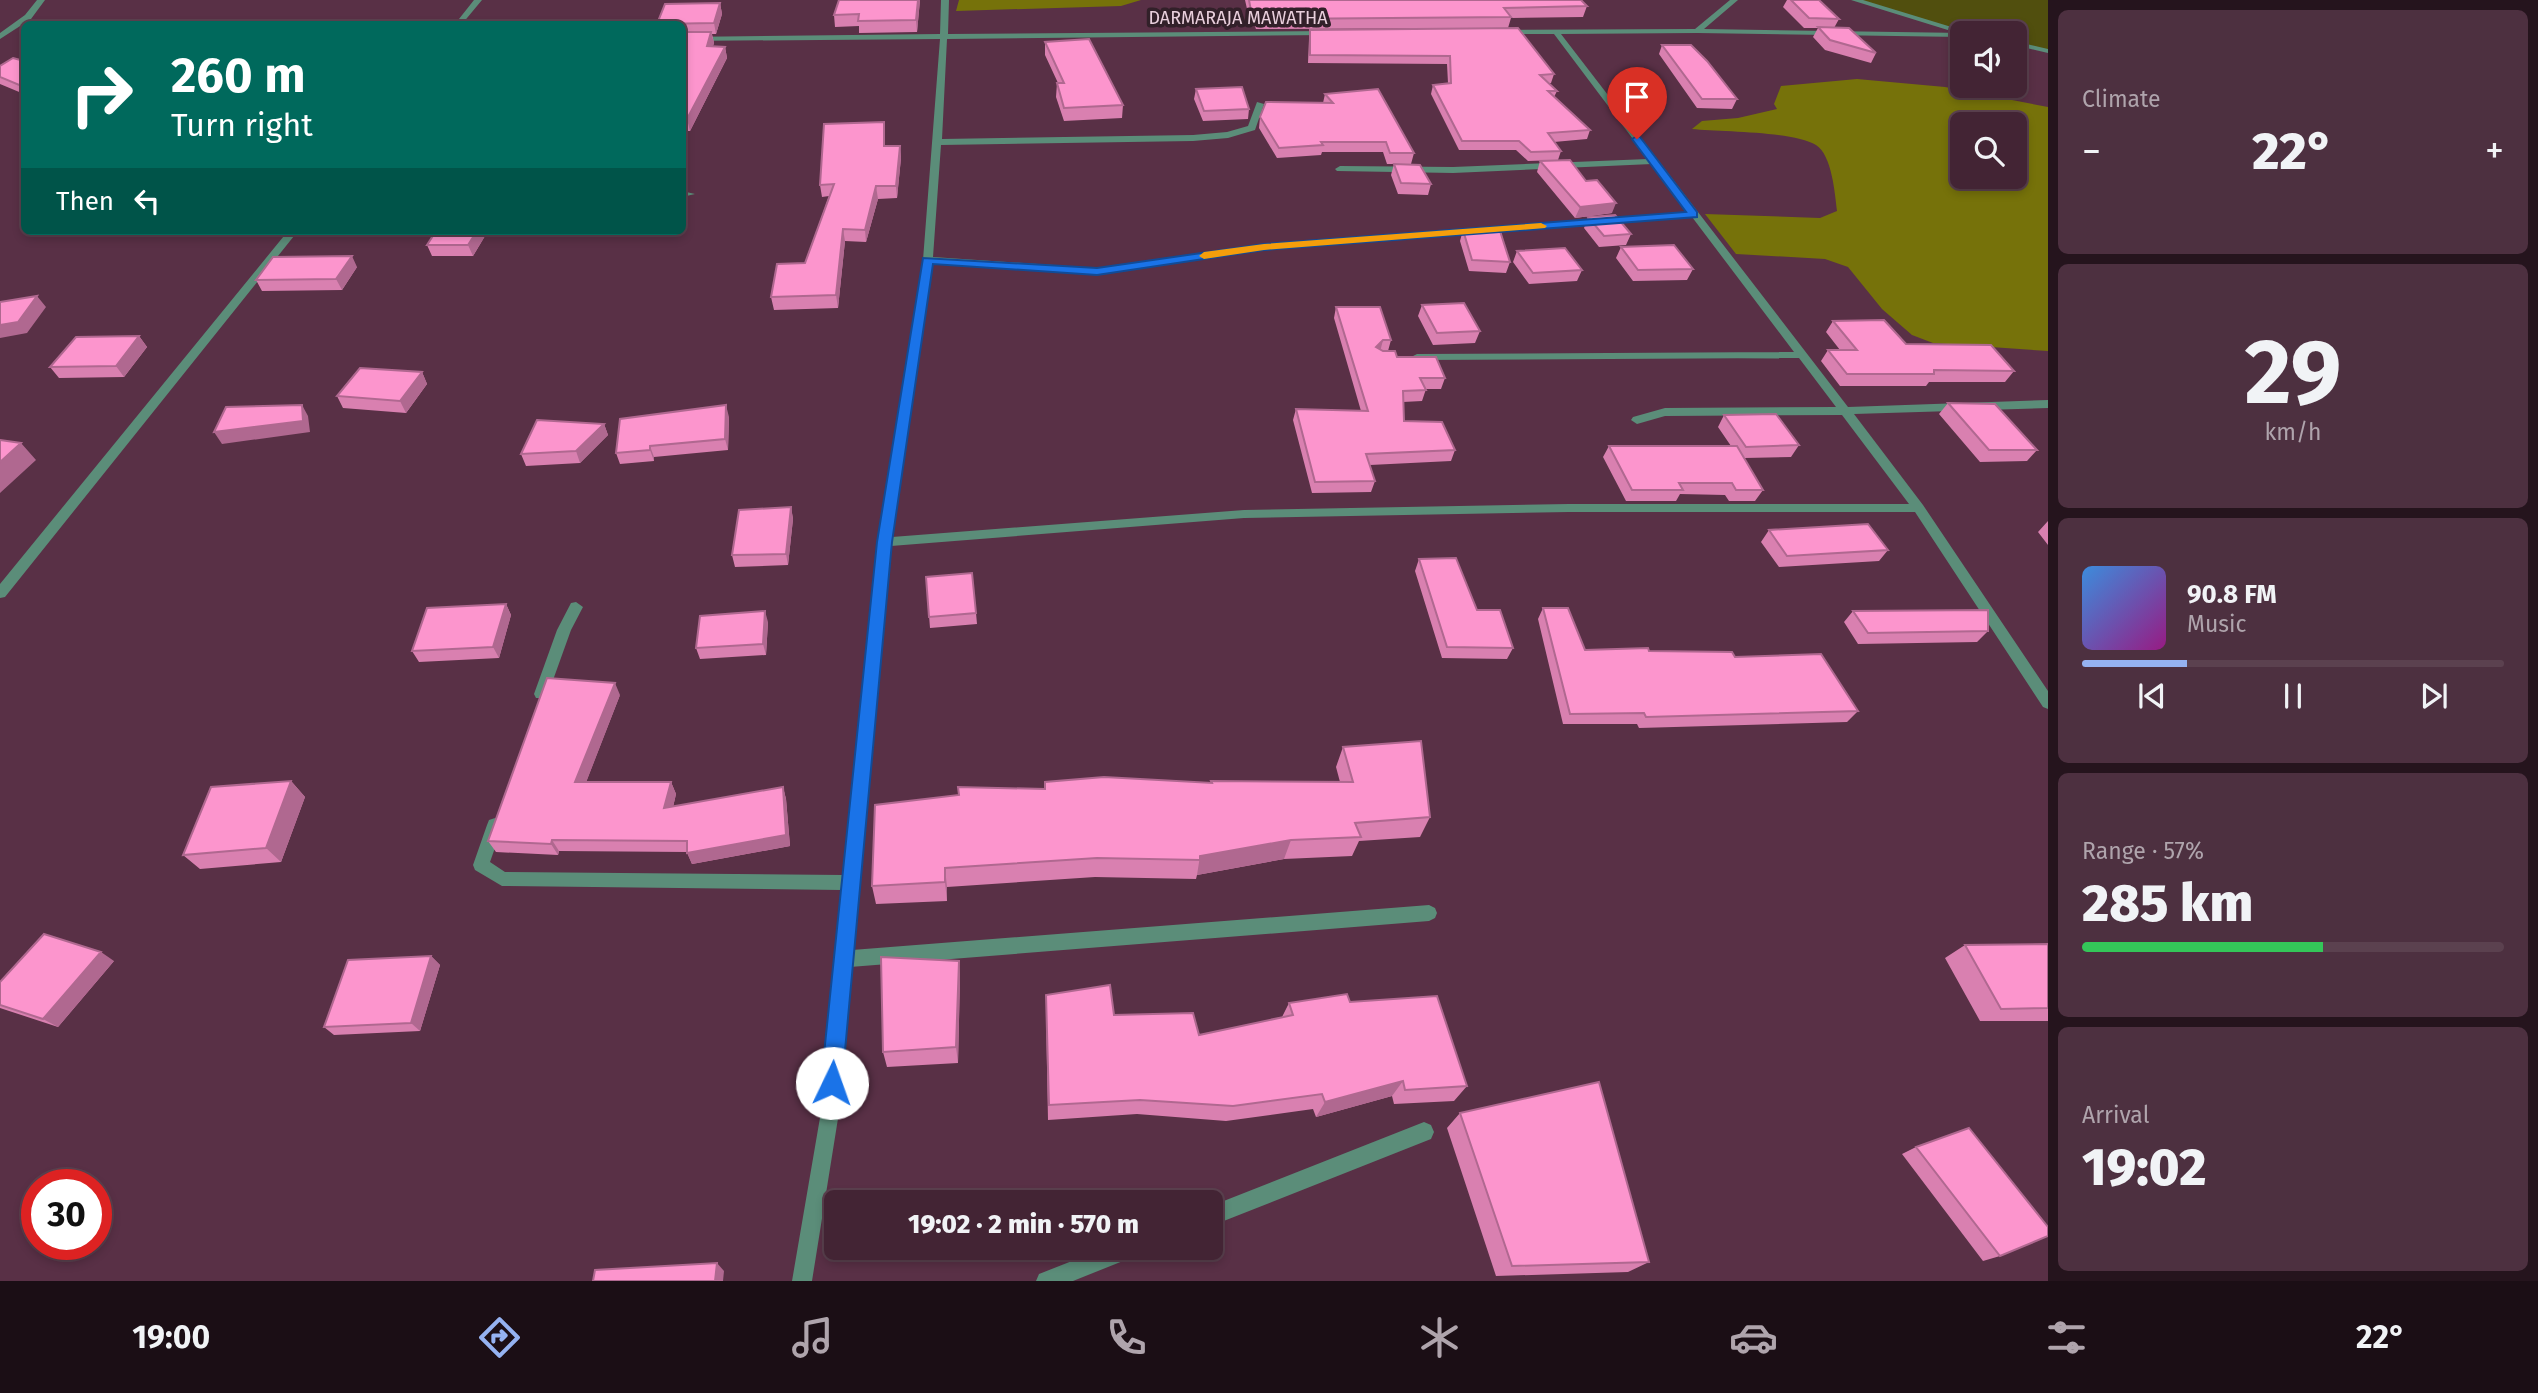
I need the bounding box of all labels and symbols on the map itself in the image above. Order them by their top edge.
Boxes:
street label: DARMARAJA MAWATHA [1148,7,1328,29]
pin [1607,67,1667,139]
position arrow [795,1046,869,1120]
speed limit sign: 30 [21,1169,112,1260]

